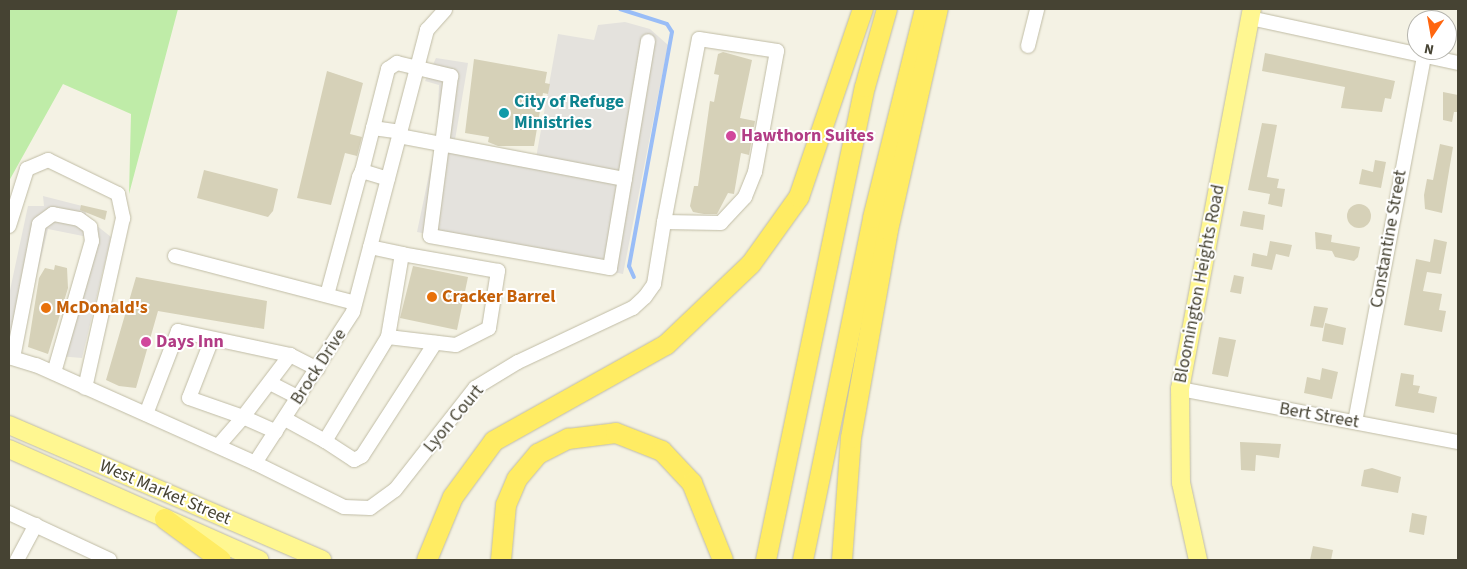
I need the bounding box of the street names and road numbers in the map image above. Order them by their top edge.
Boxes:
street label: Constantine Street [1366,168,1412,310]
street label: Bloomington Heights Road [1170,183,1230,385]
street label: Brock Drive [286,325,352,409]
street label: Lyon Court [419,381,489,457]
street label: Bert Street [1277,398,1361,434]
street label: West Market Street [96,456,234,530]

